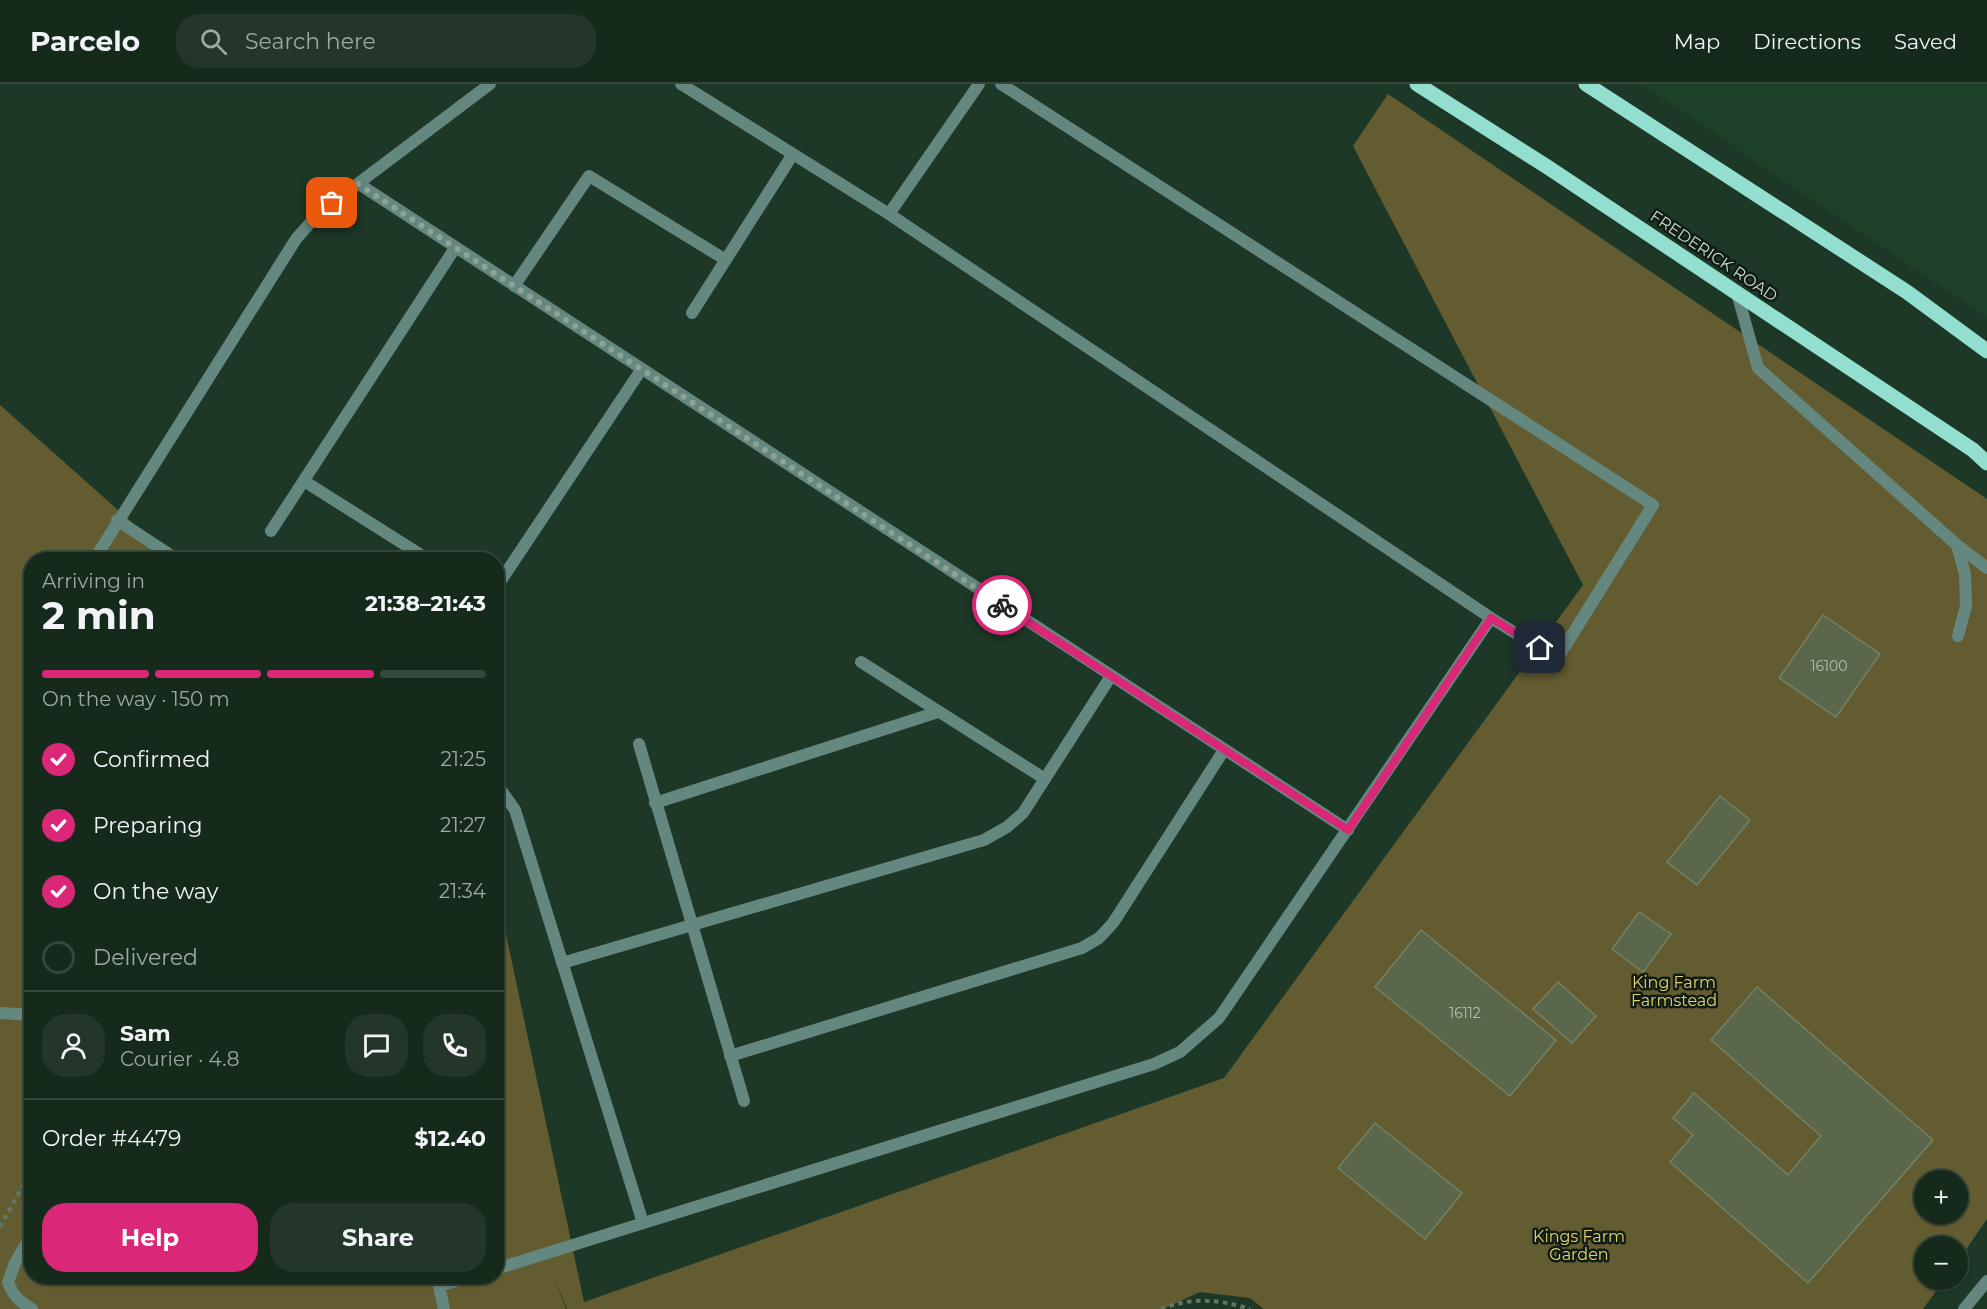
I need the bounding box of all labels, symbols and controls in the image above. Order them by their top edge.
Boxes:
search box [176,14,596,68]
text: Parcelo [30,24,140,58]
icon: search [197,25,230,58]
text: Search here [245,28,376,55]
text: Map [1674,29,1720,54]
text: Directions [1753,29,1861,54]
text: Saved [1894,29,1957,54]
pin [306,177,357,228]
icon: bag [315,186,348,219]
street label: FREDERICK ROAD [1647,206,1781,306]
text: Arriving in [42,569,145,593]
courier [972,575,1032,635]
icon: bike [986,589,1019,622]
text: 21:38–21:43 [365,590,486,617]
text: 2 min [42,591,156,639]
pin [1514,622,1565,673]
icon: home [1523,631,1556,664]
house number: 16100 [1810,657,1848,675]
text: On the way · 150 m [42,687,230,711]
icon: check [42,743,75,776]
text: Confirmed [93,746,210,773]
text: 21:25 [441,747,486,771]
icon: check [42,809,75,842]
text: Preparing [93,812,202,839]
text: 21:27 [440,813,486,837]
icon: check [42,875,75,908]
text: On the way [93,878,218,905]
text: 21:34 [439,879,486,903]
text: Delivered [93,944,198,971]
park label: King Farm Farmstead [1631,973,1717,1010]
house number: 16112 [1449,1004,1481,1022]
button: person [42,1014,105,1077]
button: chat [345,1014,408,1077]
button: phone [423,1014,486,1077]
text: Sam [120,1020,171,1047]
text: Courier · 4.8 [120,1047,239,1071]
text: Order #4479 [42,1125,181,1152]
text: $12.40 [415,1125,486,1152]
map controls [1914,1170,1968,1290]
button: + [1914,1170,1968,1224]
button: Help [42,1203,258,1272]
button: Share [270,1203,486,1272]
park label: Kings Farm Garden [1533,1227,1625,1264]
button: − [1914,1236,1968,1290]

